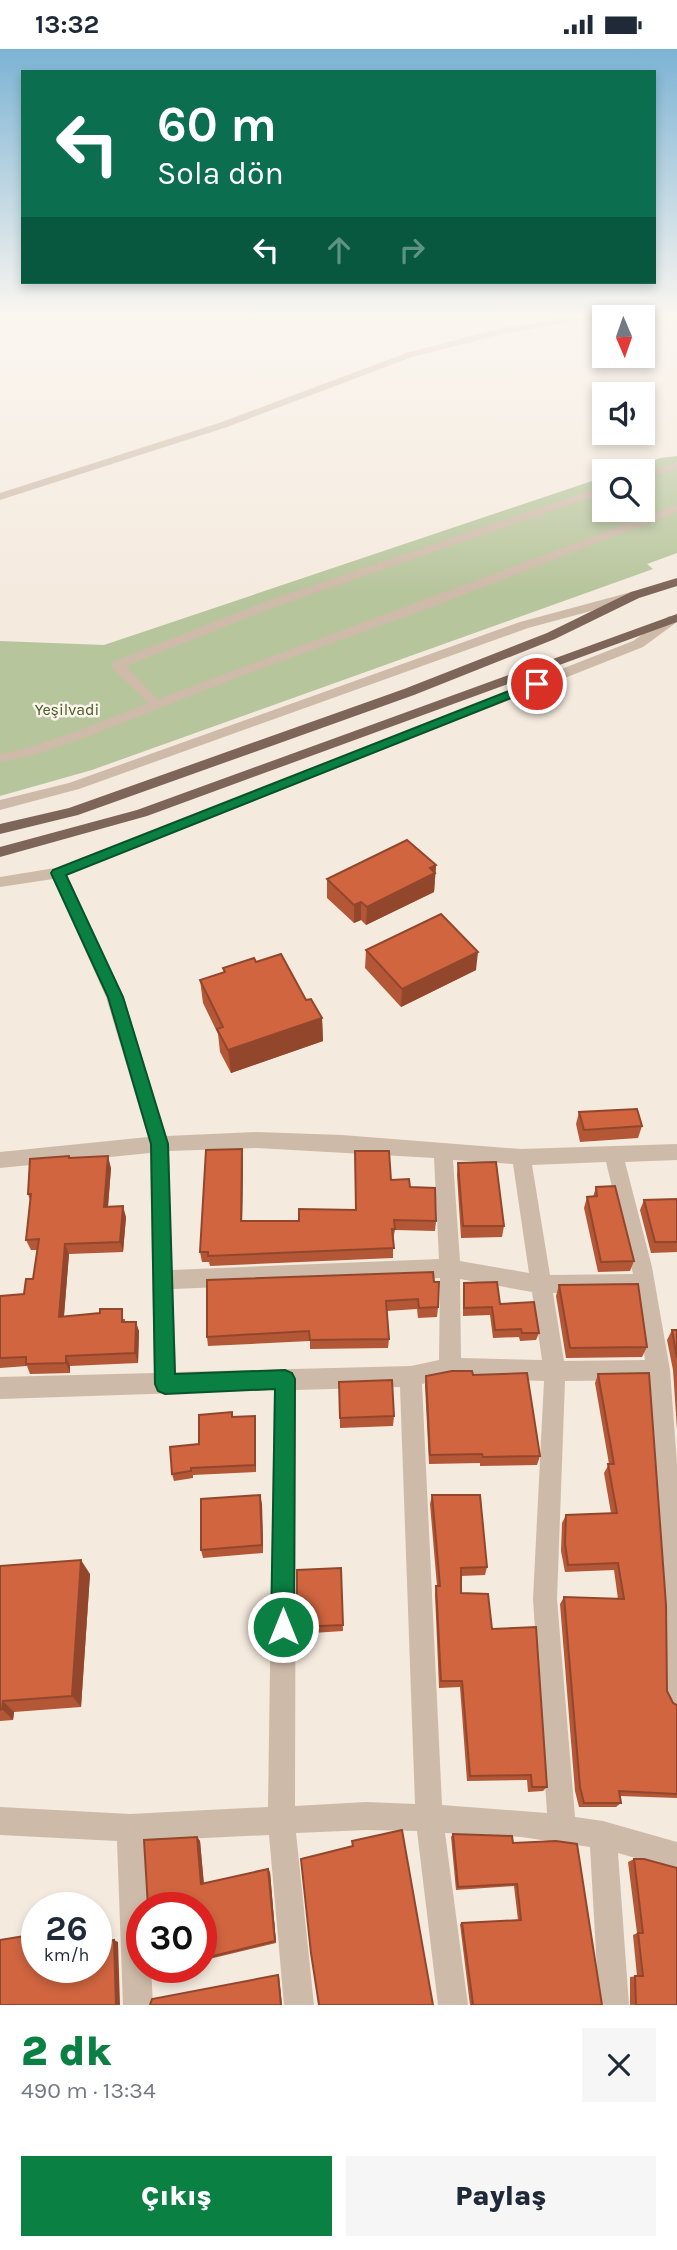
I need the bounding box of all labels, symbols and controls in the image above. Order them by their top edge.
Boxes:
text: 13:32 [35,9,99,40]
text: 60 m [157,96,277,153]
icon: left [42,98,133,189]
text: Sola dön [157,155,284,192]
icon: left [247,231,285,269]
icon: ahead [320,231,358,269]
icon: right [393,231,431,269]
north arrow [592,305,654,367]
map controls [592,305,655,522]
button: sound [592,382,655,445]
button: search [592,459,655,522]
pin [507,654,567,714]
icon: arrive [518,665,556,703]
park label: Yeşilvadi [35,700,99,719]
position arrow [246,1590,320,1664]
speed limit sign: 30 [126,1892,217,1983]
text: 26 [45,1908,88,1949]
text: km/h [44,1944,89,1966]
text: 2 dk [21,2026,112,2076]
button: close [582,2028,656,2102]
text: 490 m · 13:34 [21,2077,156,2104]
button: Çıkış [21,2156,332,2236]
button: Paylaş [346,2156,656,2236]

